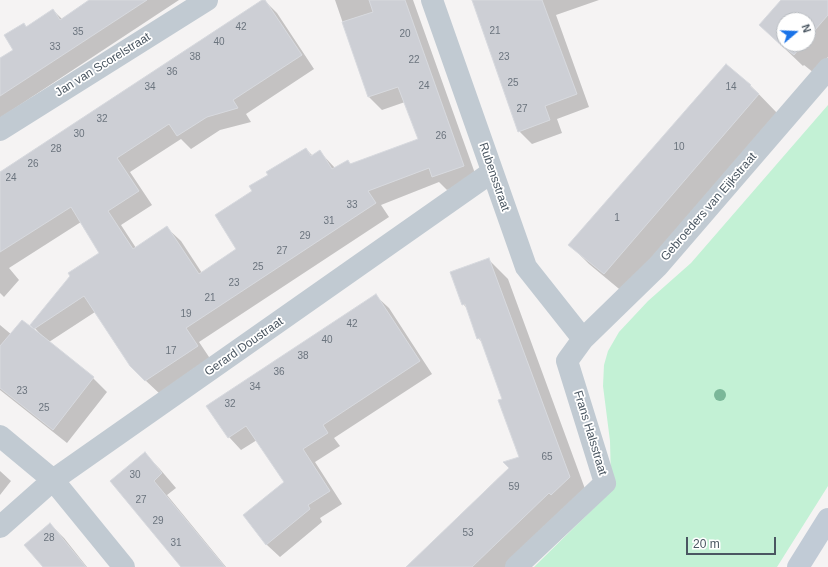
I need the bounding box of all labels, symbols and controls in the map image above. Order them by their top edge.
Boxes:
north arrow [776,12,816,52]
house number: 42 [235,21,247,33]
text: N [799,23,813,34]
house number: 21 [489,25,501,37]
house number: 35 [72,26,84,38]
house number: 20 [399,28,411,40]
street label: Jan van Scorelstraat [53,30,153,100]
house number: 40 [213,36,225,48]
house number: 33 [49,41,61,53]
house number: 38 [189,51,201,63]
house number: 23 [498,51,510,63]
house number: 22 [408,54,420,66]
house number: 36 [166,66,178,78]
house number: 25 [507,77,519,89]
house number: 24 [418,80,430,92]
house number: 34 [144,81,156,93]
house number: 14 [725,81,737,93]
house number: 27 [516,103,528,115]
house number: 32 [96,113,108,125]
house number: 30 [73,128,85,140]
house number: 26 [435,130,447,142]
street label: Rubensstraat [476,141,512,213]
house number: 10 [673,141,685,153]
house number: 28 [50,143,62,155]
street label: Gebroeders van Eijkstraat [658,150,760,264]
house number: 26 [27,158,39,170]
house number: 24 [5,172,17,184]
house number: 33 [346,199,358,211]
house number: 1 [614,212,620,224]
house number: 31 [323,215,335,227]
house number: 29 [299,230,311,242]
house number: 27 [276,245,288,257]
house number: 25 [252,261,264,273]
house number: 23 [228,277,240,289]
house number: 21 [204,292,216,304]
house number: 19 [180,308,192,320]
street label: Gerard Doustraat [202,315,286,379]
house number: 42 [346,318,358,330]
house number: 40 [321,334,333,346]
house number: 17 [165,345,177,357]
house number: 38 [297,350,309,362]
house number: 36 [273,366,285,378]
house number: 34 [249,381,261,393]
house number: 23 [16,385,28,397]
street label: Frans Halsstraat [570,389,610,477]
house number: 32 [224,398,236,410]
house number: 25 [38,402,50,414]
house number: 65 [541,451,553,463]
house number: 30 [129,469,141,481]
house number: 59 [508,481,520,493]
house number: 27 [135,494,147,506]
house number: 29 [152,515,164,527]
house number: 53 [462,527,474,539]
scale bar [688,529,778,555]
house number: 28 [43,532,55,544]
house number: 31 [170,537,182,549]
text: 20 m [693,537,720,551]

